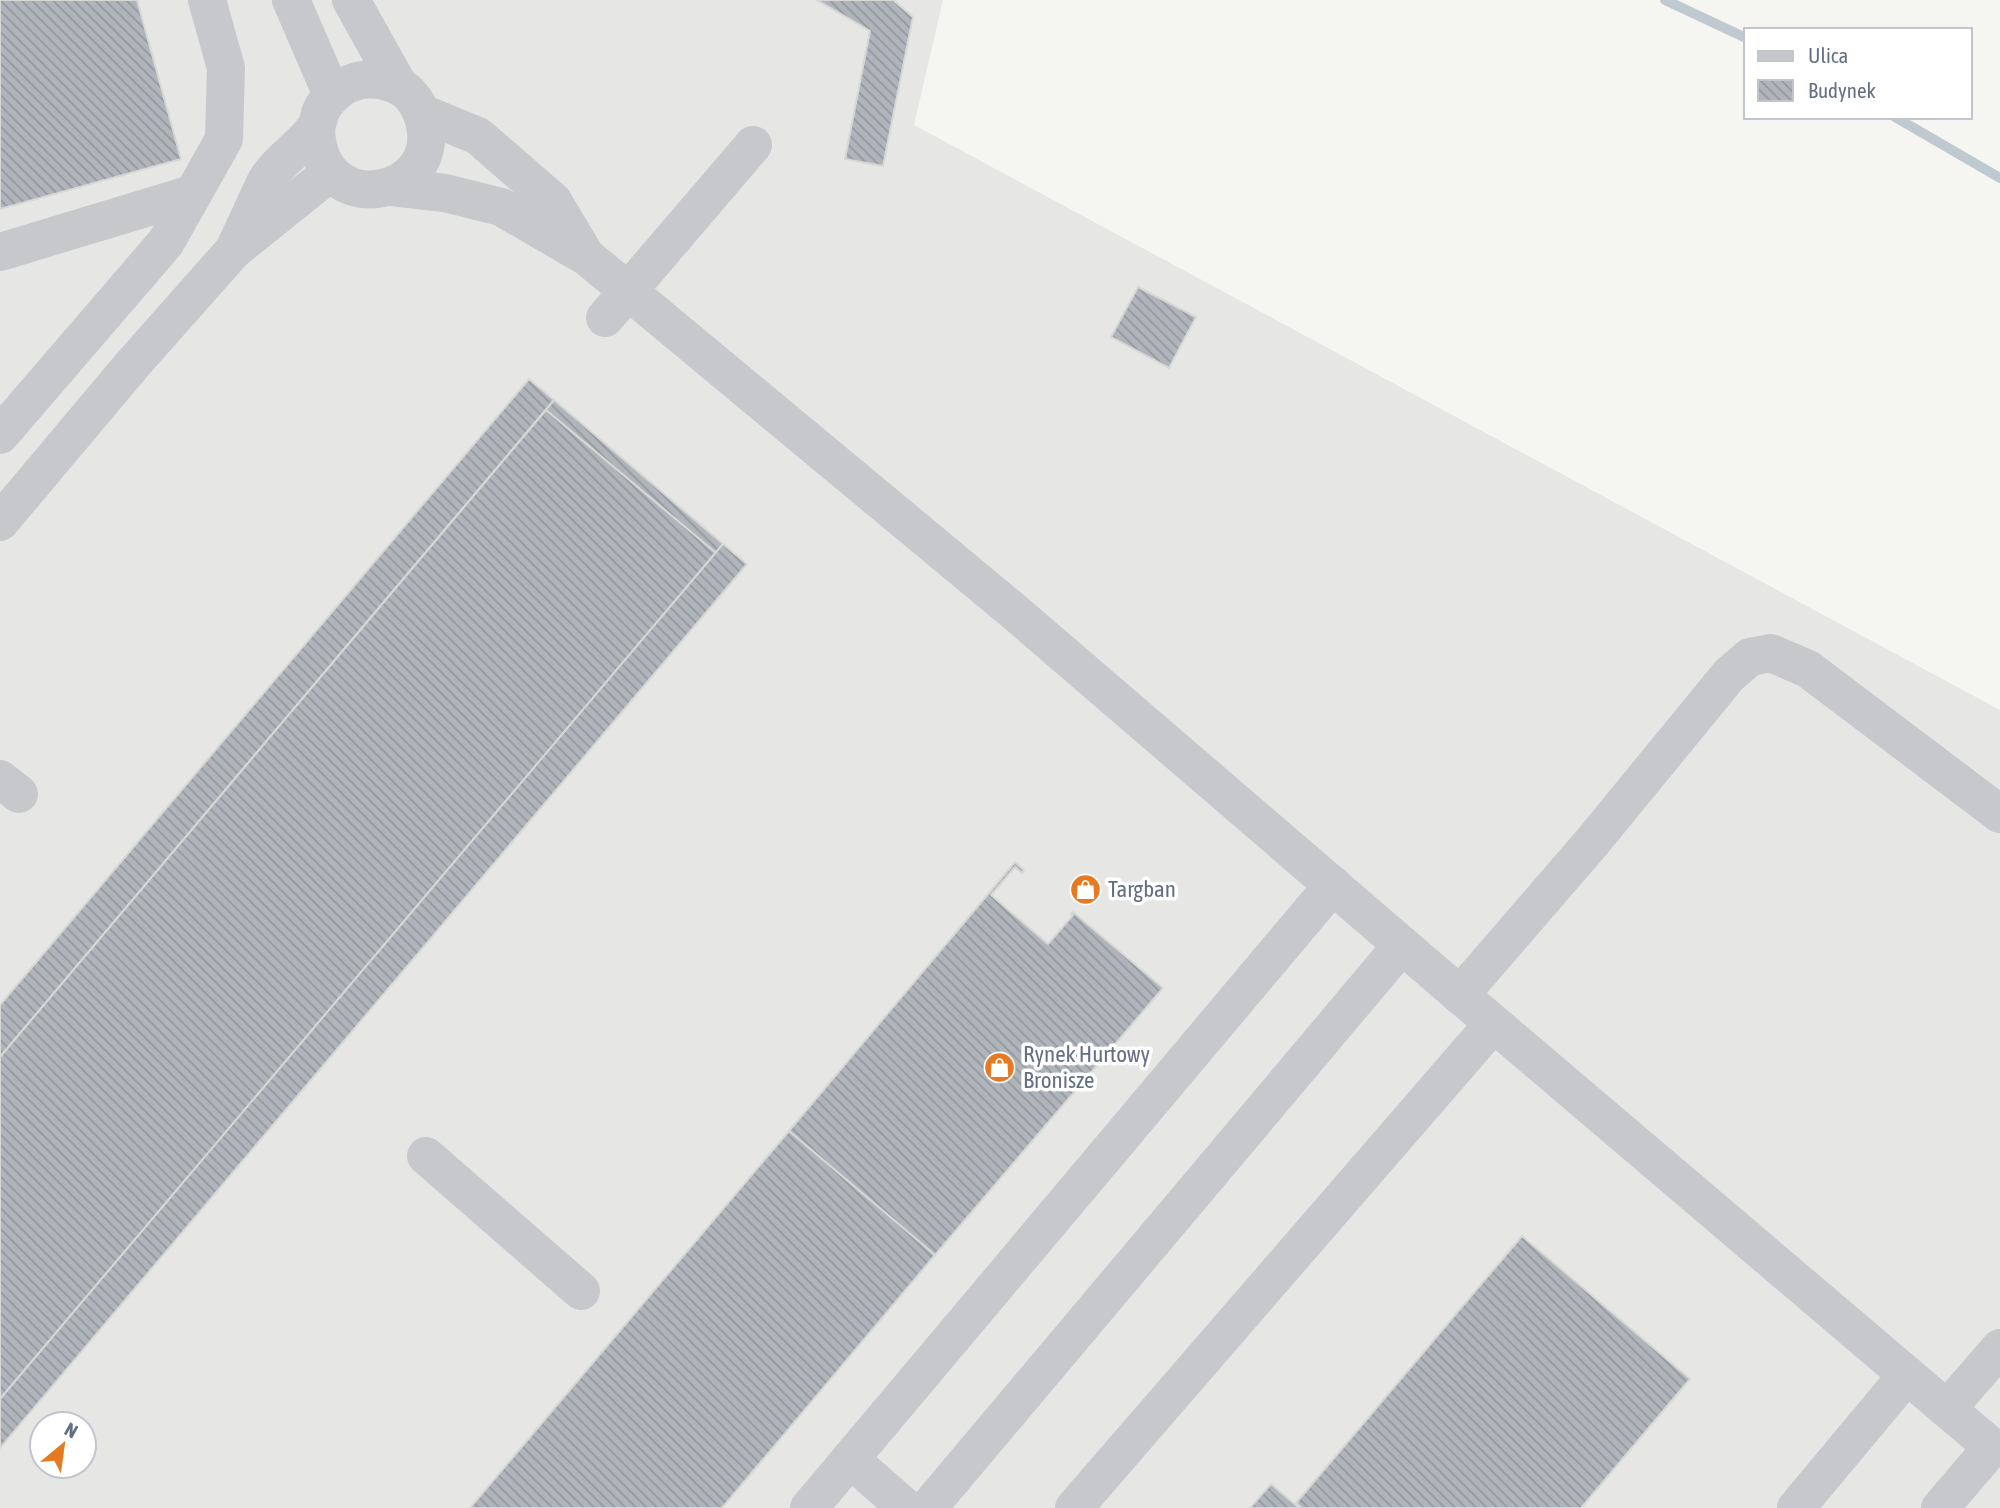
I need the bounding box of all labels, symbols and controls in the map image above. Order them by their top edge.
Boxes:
legend [1744,28,1972,119]
text: Ulica [1808,43,1848,67]
text: Budynek [1808,78,1876,102]
shop icon: Targban [1068,872,1102,906]
place label: Targban [1108,876,1176,902]
place label: Rynek Hurtowy Bronisze [1023,1041,1150,1093]
shop icon: Rynek Hurtowy Bronisze [983,1050,1017,1084]
north arrow [28,1410,98,1480]
text: N [61,1418,81,1442]

